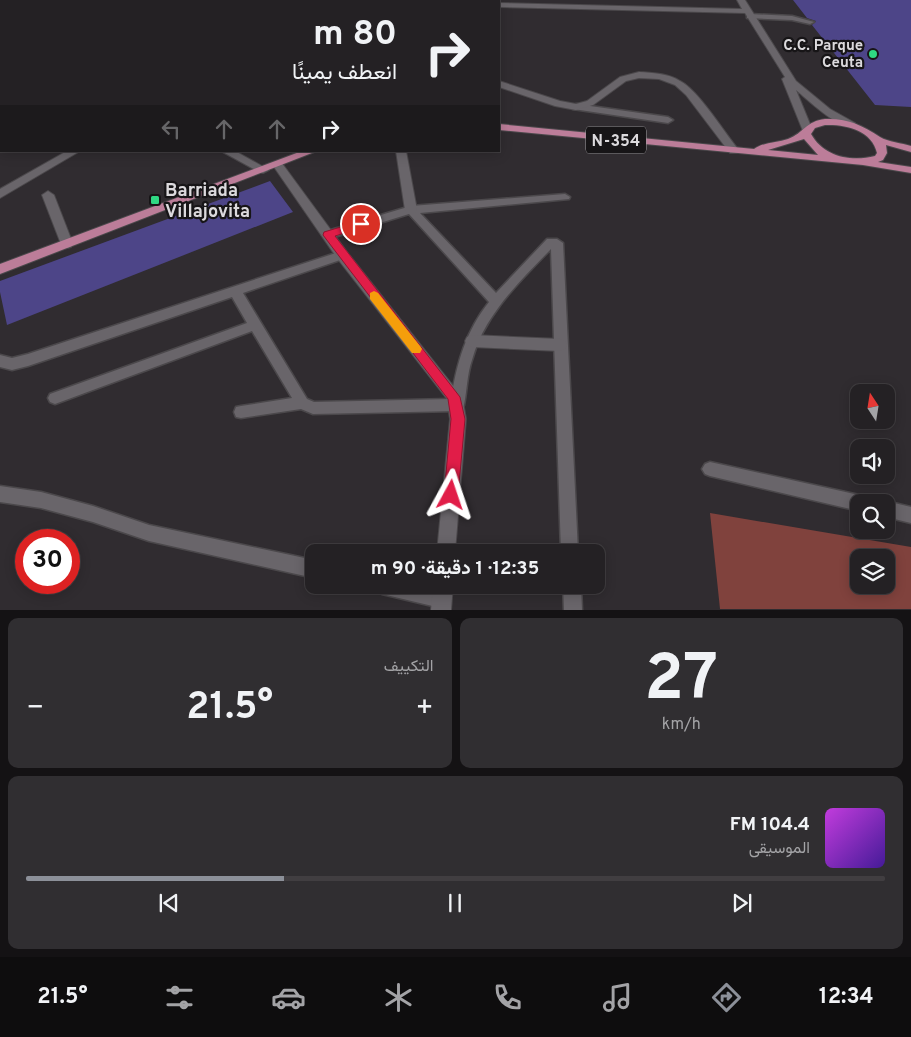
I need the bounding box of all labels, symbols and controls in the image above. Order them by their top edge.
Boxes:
text: 80 m [313,13,397,57]
icon: right [415,20,480,85]
place label: C.C. Parque Ceuta [783,37,863,73]
marker: C.C. Parque Ceuta [867,48,879,60]
text: انعطف يمينًا [292,60,397,87]
icon: left [157,115,185,143]
icon: ahead [210,115,238,143]
icon: ahead [263,115,291,143]
icon: right [316,115,344,143]
road number: N-354 [586,126,646,154]
place label: Barriada Villajovita [165,180,250,224]
marker: Barriada Villajovita [149,194,161,206]
pin [340,203,382,245]
icon: arrive [347,210,375,238]
north arrow [850,384,895,429]
map controls [850,384,895,594]
button: sound [850,439,895,484]
position arrow [424,468,476,520]
button: search [850,494,895,539]
speed limit sign: 30 [15,529,80,594]
button: layers [850,549,895,594]
text: 12:35 · 1 دقيقة · 90 m [371,557,539,581]
text: 27 [644,641,718,723]
text: التكييف [384,657,434,677]
text: 21.5° [186,684,273,733]
text: − [26,691,44,727]
text: + [415,691,433,727]
text: km/h [662,715,701,735]
text: 104.4 FM [730,813,810,837]
text: الموسيقى [749,839,810,859]
icon: previous [155,889,183,917]
icon: pause [441,889,469,917]
icon: next [728,889,756,917]
icon: filters [162,980,197,1015]
icon: car [271,980,306,1015]
icon: climate [381,980,416,1015]
icon: phone [490,980,525,1015]
icon: music [600,980,635,1015]
icon: directions [709,980,744,1015]
text: 21.5° [37,984,88,1011]
text: 12:34 [819,984,874,1011]

